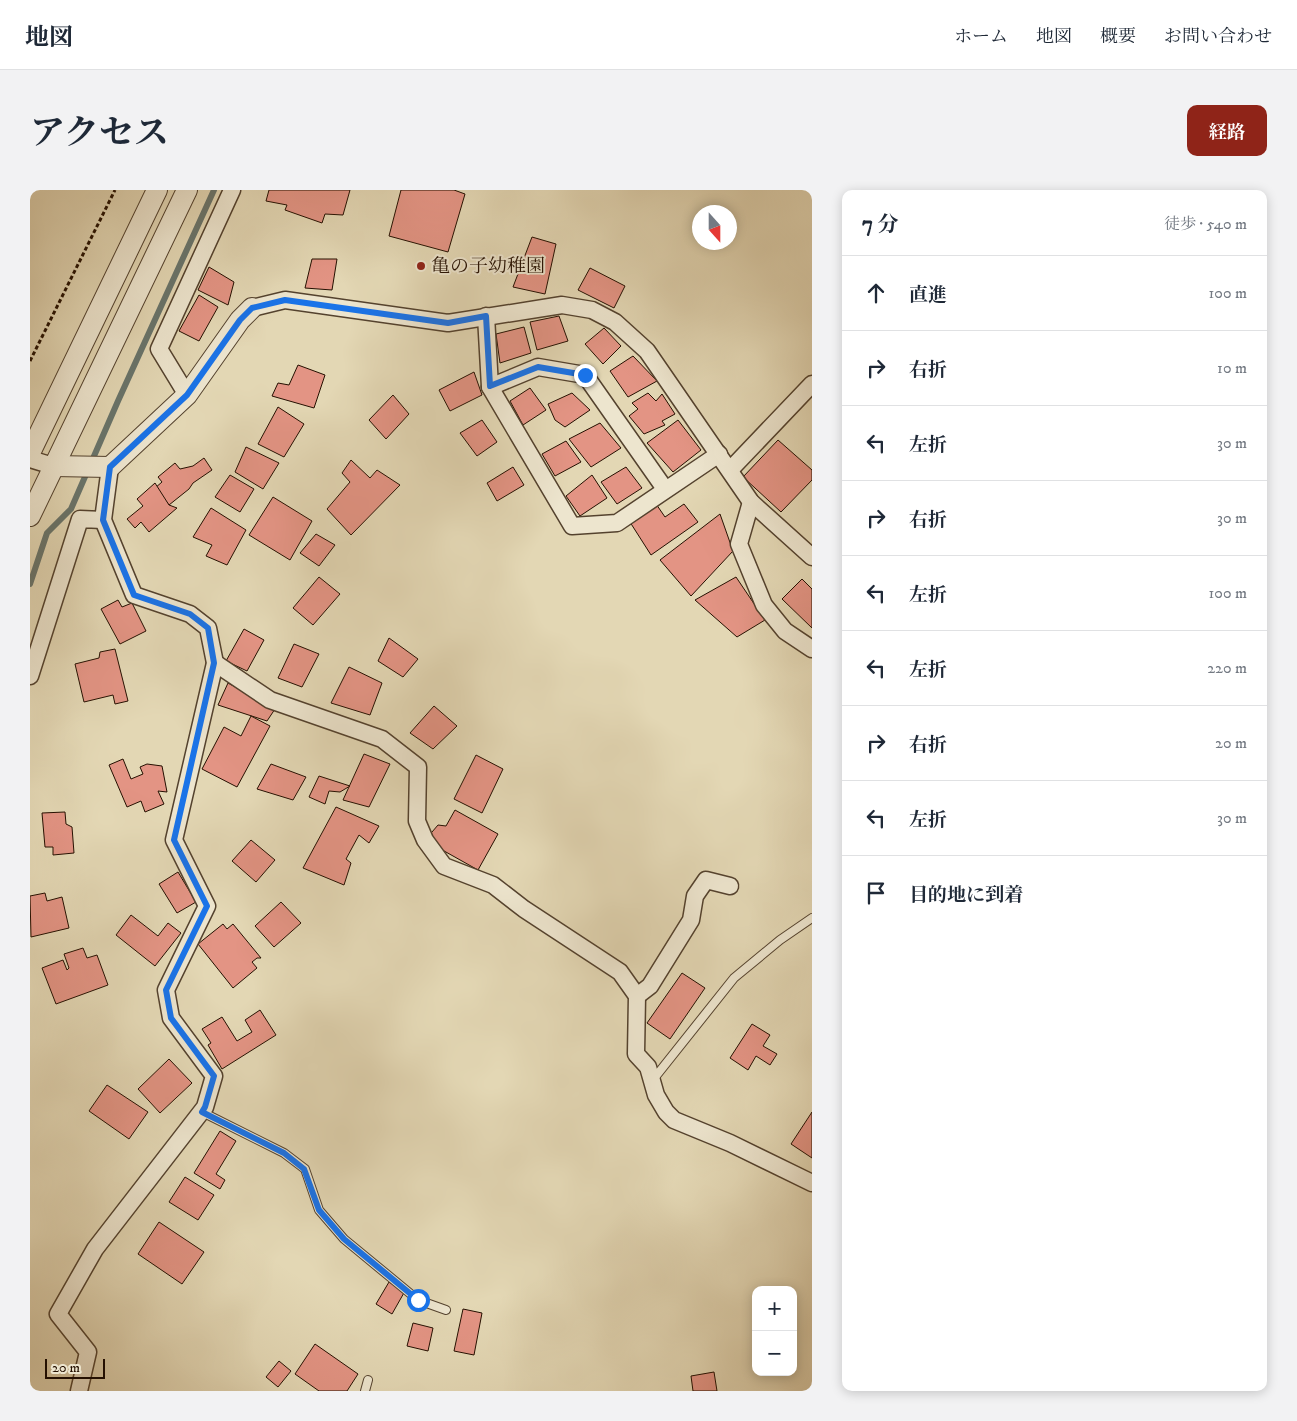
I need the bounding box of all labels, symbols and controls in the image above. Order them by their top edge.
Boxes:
text: 地図 [25,23,73,53]
text: ホーム [954,26,1008,48]
text: 地図 [1036,26,1072,48]
text: 概要 [1100,26,1136,48]
text: お問い合わせ [1164,26,1272,48]
button: 経路 [1187,105,1267,156]
text: アクセス [30,112,169,156]
north arrow [692,205,737,250]
text: 7 分 [862,212,899,238]
text: 徒歩 · 540 m [1164,214,1247,234]
place label: 亀の子幼稚園 [431,255,545,278]
marker: 亀の子幼稚園 [415,260,427,272]
icon: ahead [862,279,890,307]
text: 100 m [1209,283,1247,303]
text: 直進 [909,284,947,307]
icon: right [862,354,890,382]
text: 10 m [1217,358,1247,378]
text: 右折 [909,359,947,382]
route end [574,364,597,387]
icon: left [862,429,890,457]
text: 30 m [1217,433,1247,453]
text: 左折 [909,434,947,457]
icon: right [862,504,890,532]
text: 30 m [1217,508,1247,528]
text: 右折 [909,509,947,532]
icon: left [862,579,890,607]
text: 100 m [1209,583,1247,603]
text: 左折 [909,584,947,607]
icon: left [862,654,890,682]
text: 220 m [1207,658,1247,678]
text: 左折 [909,659,947,682]
icon: right [862,729,890,757]
text: 20 m [1215,733,1247,753]
text: 右折 [909,734,947,757]
icon: left [862,804,890,832]
text: 30 m [1217,808,1247,828]
text: 左折 [909,809,947,832]
icon: arrive [862,879,890,907]
text: 目的地に到着 [909,884,1023,907]
map controls [752,1286,797,1376]
button: + [752,1286,797,1331]
route start [407,1289,430,1312]
button: − [752,1331,797,1376]
scale bar [45,1356,105,1379]
text: 20 m [52,1359,80,1377]

